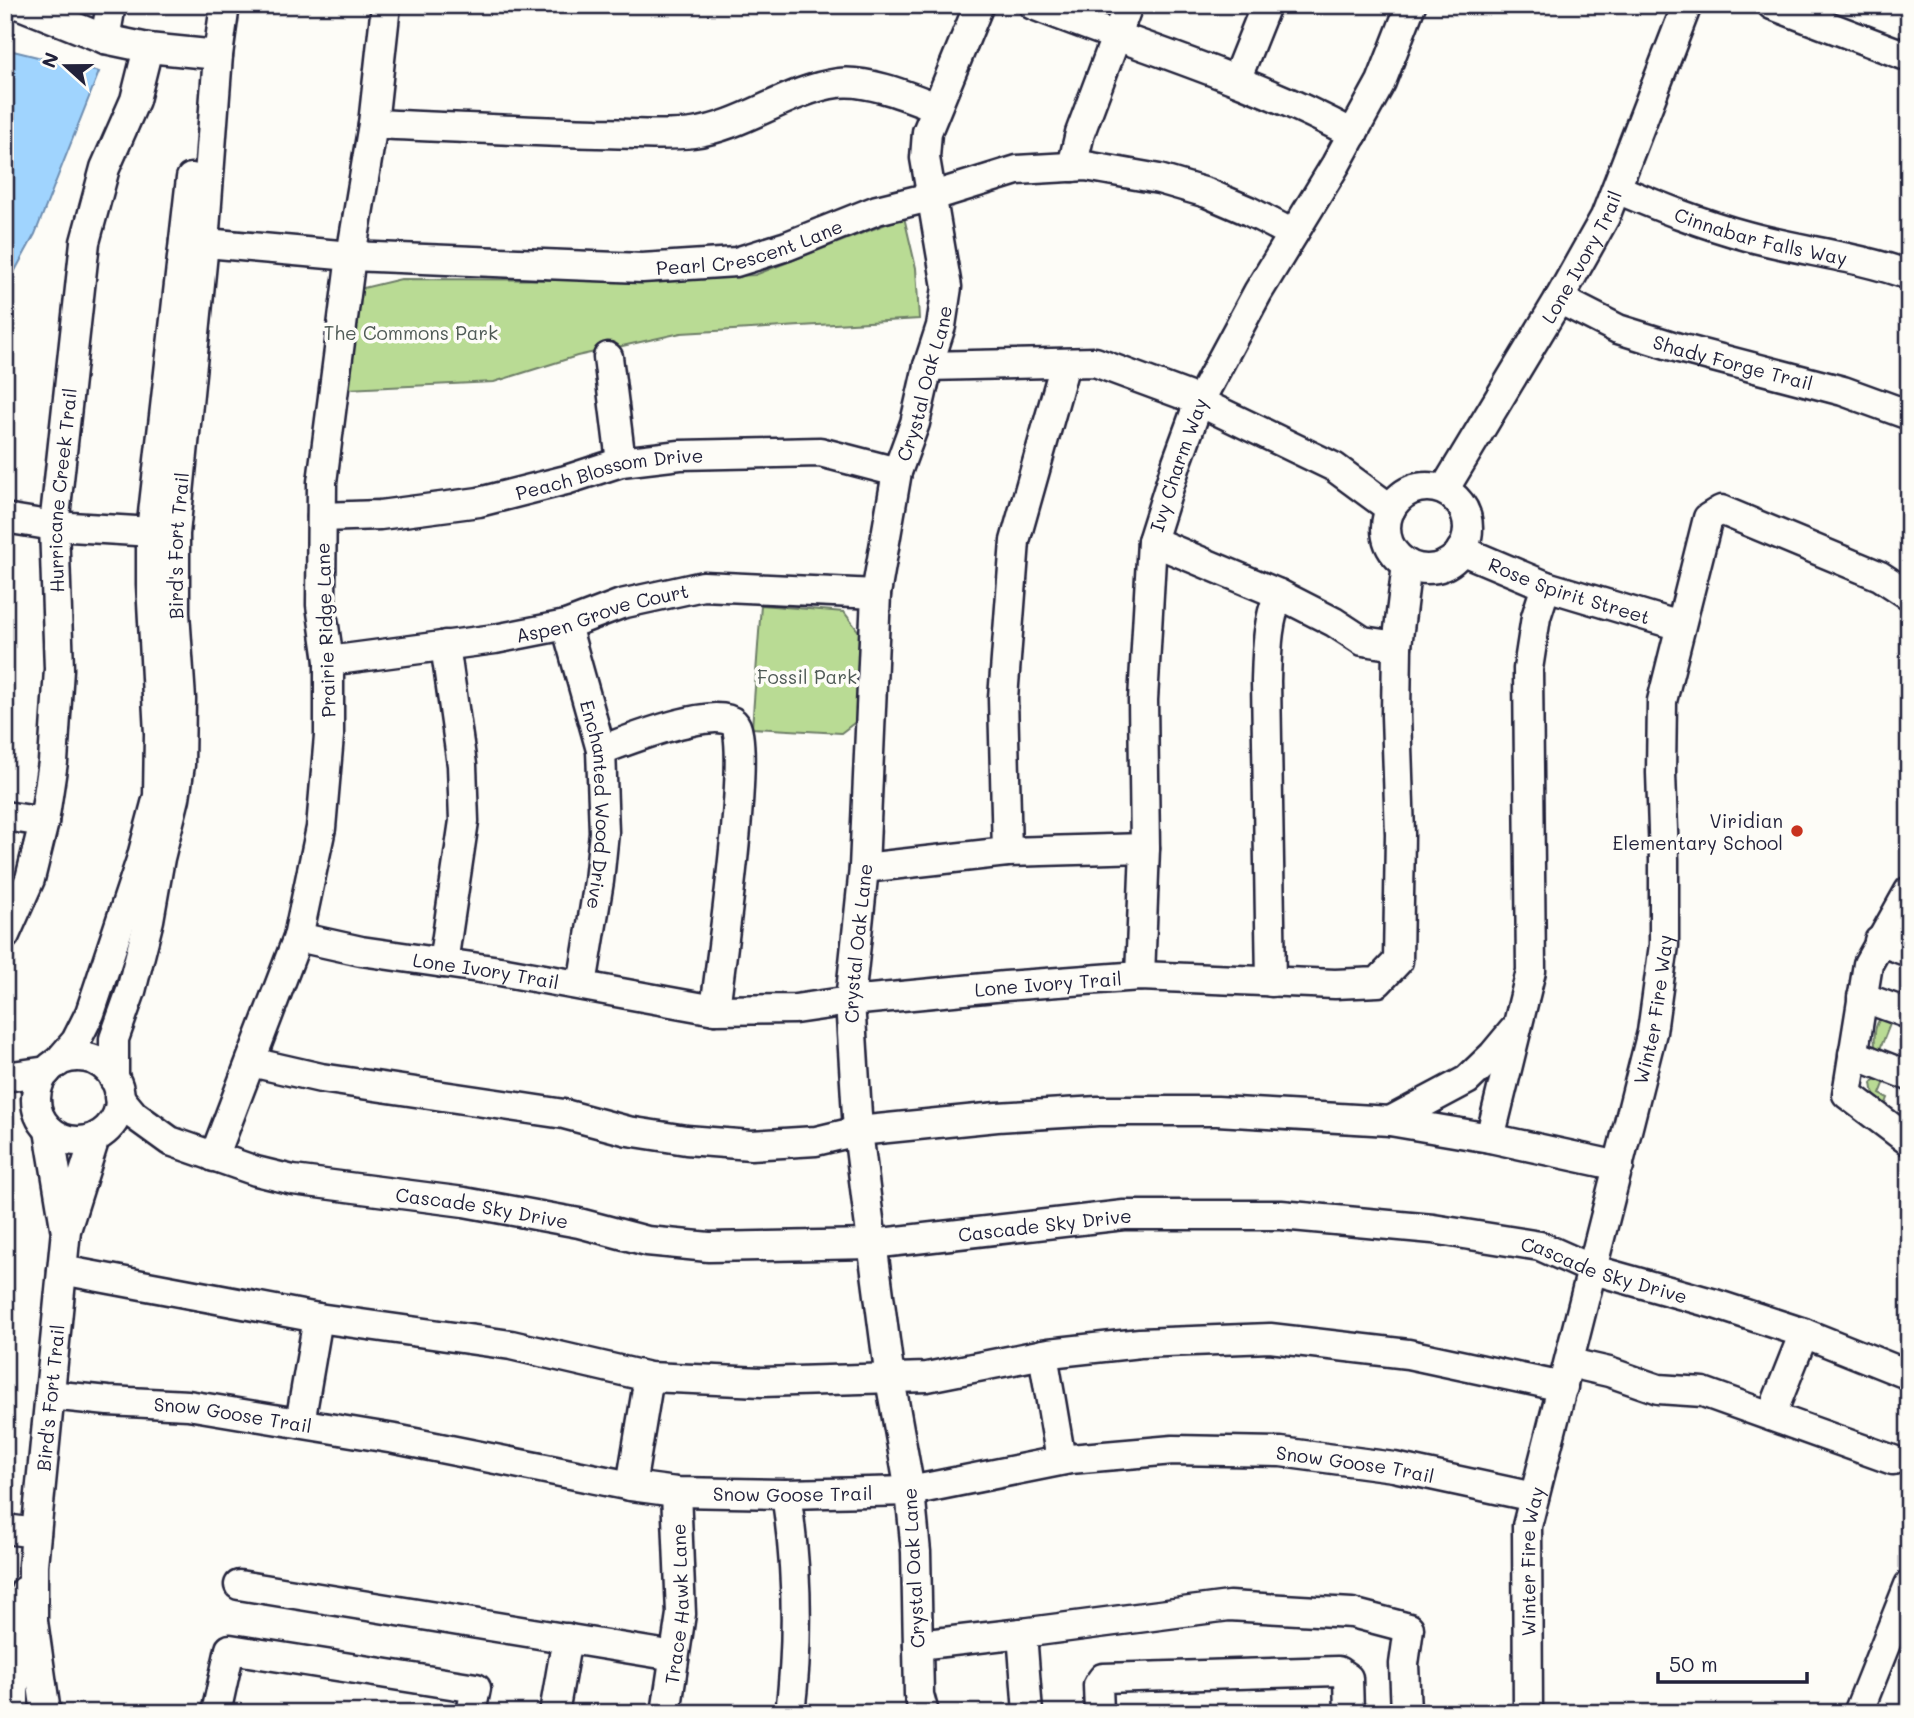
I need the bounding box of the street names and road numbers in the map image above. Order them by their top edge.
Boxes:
street label: Lone Ivory Trail [1535,187,1627,327]
street label: Cinnabar Falls Way [1671,201,1850,270]
street label: Pearl Crescent Lane [655,213,846,280]
street label: Crystal Oak Lane [890,304,957,464]
street label: Shady Forge Trail [1650,328,1816,395]
street label: Hurricane Creek Trail [41,387,81,593]
street label: Ivy Charm Way [1143,394,1212,535]
street label: Peach Blossom Drive [513,442,704,505]
street label: Bird's Fort Trail [162,471,194,620]
street label: Prairie Ridge Lane [309,542,341,718]
street label: Rose Spirit Street [1485,551,1653,629]
street label: Aspen Grove Court [513,577,691,647]
street label: Enchanted Wood Drive [575,697,617,911]
street label: Crystal Oak Lane [837,862,877,1024]
street label: Winter Fire Way [1627,935,1677,1087]
street label: Lone Ivory Trail [411,946,561,994]
street label: Lone Ivory Trail [973,965,1123,1001]
street label: Cascade Sky Drive [394,1181,570,1233]
street label: Cascade Sky Drive [957,1203,1132,1247]
street label: Cascade Sky Drive [1519,1231,1690,1308]
street label: Bird's Fort Trail [30,1323,69,1472]
street label: Snow Goose Trail [153,1391,314,1438]
street label: Snow Goose Trail [1275,1439,1437,1488]
street label: Snow Goose Trail [713,1479,873,1507]
street label: Winter Fire Way [1514,1484,1549,1637]
street label: Crystal Oak Lane [896,1487,930,1649]
street label: Trace Hawk Lane [658,1523,694,1686]

